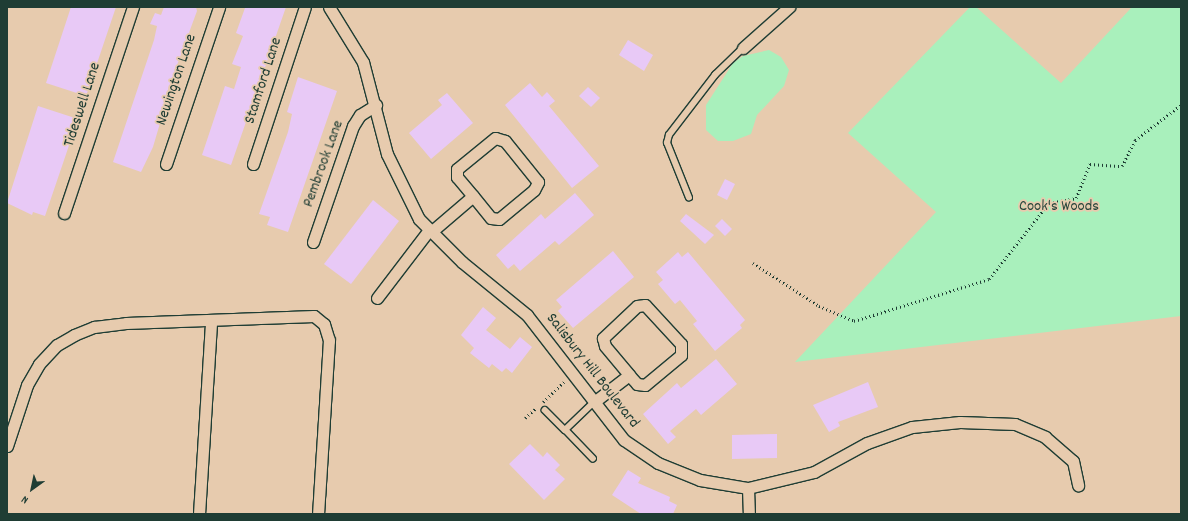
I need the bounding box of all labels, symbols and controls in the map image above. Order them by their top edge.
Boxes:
street label: Newington Lane [152,32,202,128]
street label: Stamford Lane [241,35,287,127]
street label: Tideswell Lane [60,60,106,150]
street label: Pembrook Lane [299,118,349,210]
park label: Cook's Woods [1019,197,1099,217]
street label: Salisbury Hill Boulevard [541,310,643,432]
north arrow [12,469,52,509]
text: N [19,491,32,507]

